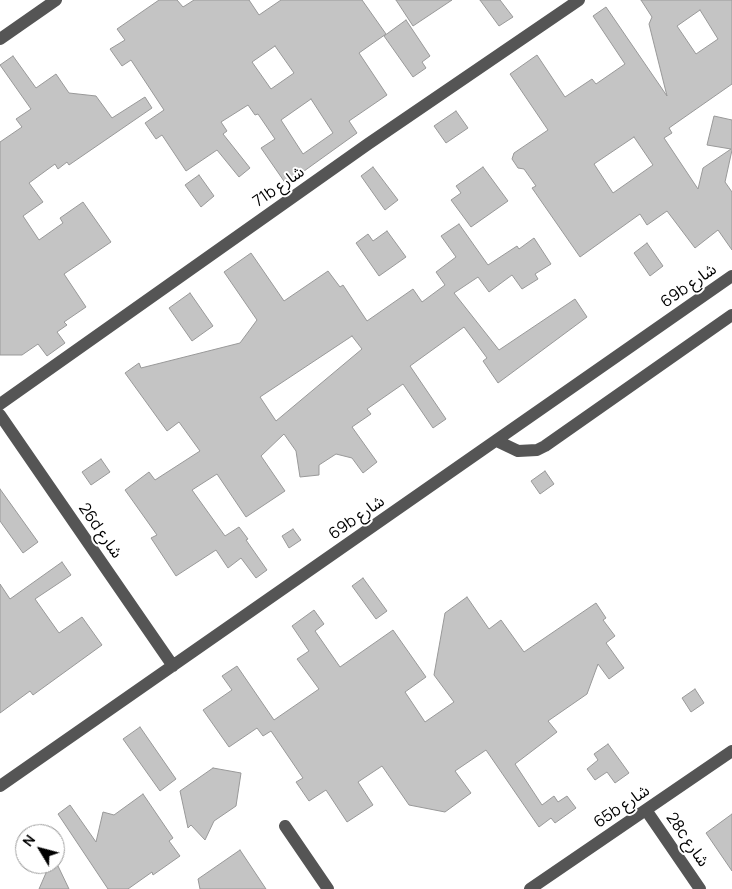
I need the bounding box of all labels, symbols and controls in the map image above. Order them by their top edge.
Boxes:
street label: 71b شارع [250,162,308,212]
street label: 69b شارع [657,260,721,312]
street label: 69b شارع [325,492,389,544]
street label: 26d شارع [74,500,126,562]
street label: 65b شارع [591,781,653,833]
street label: 28c شارع [661,809,713,871]
north arrow [15,824,65,874]
text: N [18,831,39,850]

